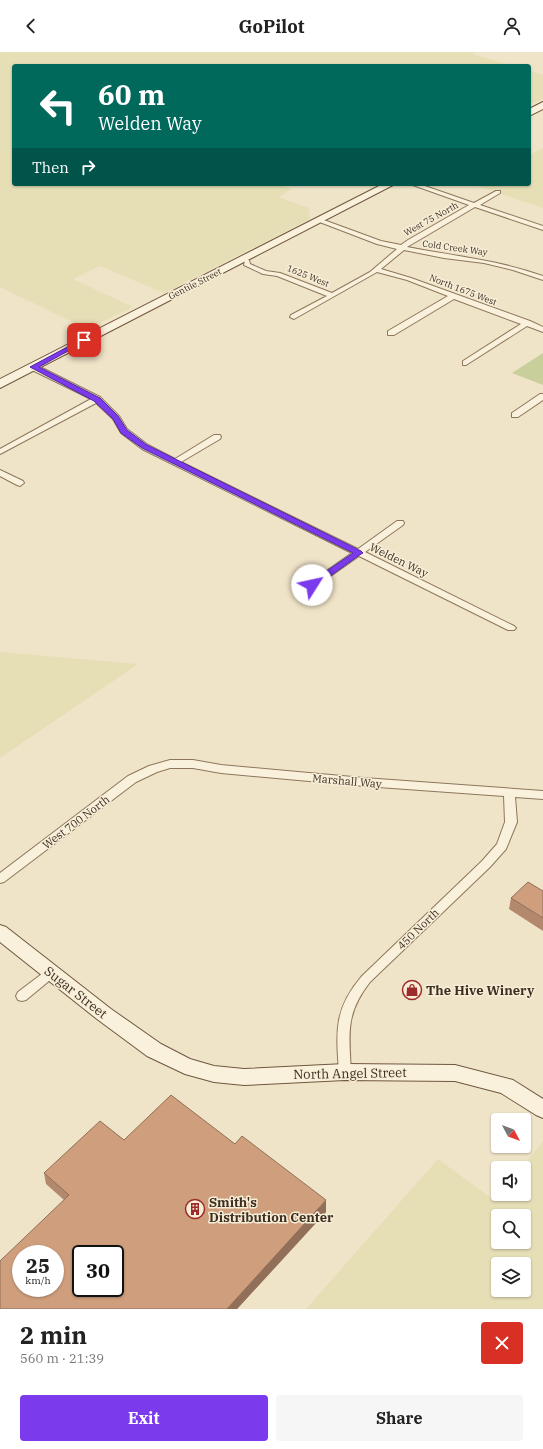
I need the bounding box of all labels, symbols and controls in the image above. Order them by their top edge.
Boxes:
icon: back [20,15,42,37]
text: GoPilot [239,15,304,38]
icon: person [501,15,523,37]
text: 60 m [98,76,165,113]
icon: left [32,80,84,132]
text: Welden Way [98,112,202,135]
icon: right [77,156,99,178]
text: Then [32,158,69,177]
street label: West 75 North [402,199,460,238]
street label: Cold Creek Way [422,237,488,258]
street label: 1625 West [286,262,331,289]
street label: Gentile Street [166,265,223,302]
street label: North 1675 West [428,272,498,307]
pin [67,323,101,357]
icon: arrive [73,329,95,351]
street label: Welden Way [367,540,431,580]
position arrow [291,564,333,606]
street label: Marshall Way [312,771,382,791]
street label: West 700 North [40,792,112,852]
street label: 450 North [394,906,442,952]
street label: Sugar Street [41,963,111,1022]
shop icon: The Hive Winery [401,979,423,1001]
place label: The Hive Winery [426,982,535,999]
street label: North Angel Street [293,1064,407,1083]
north arrow [491,1113,531,1153]
map controls [491,1113,531,1297]
button: sound [491,1161,531,1201]
place label: Smith's Distribution Center [209,1194,334,1226]
building icon: Smith's Distribution Center [184,1198,206,1220]
button: search [491,1209,531,1249]
speed limit sign: 30 [72,1245,124,1297]
text: 25 [26,1252,50,1279]
button: layers [491,1257,531,1297]
text: km/h [25,1274,51,1287]
text: 2 min [20,1319,87,1351]
button: close [481,1322,523,1364]
text: 560 m · 21:39 [20,1350,104,1367]
button: Exit [20,1395,268,1441]
button: Share [276,1395,523,1441]

